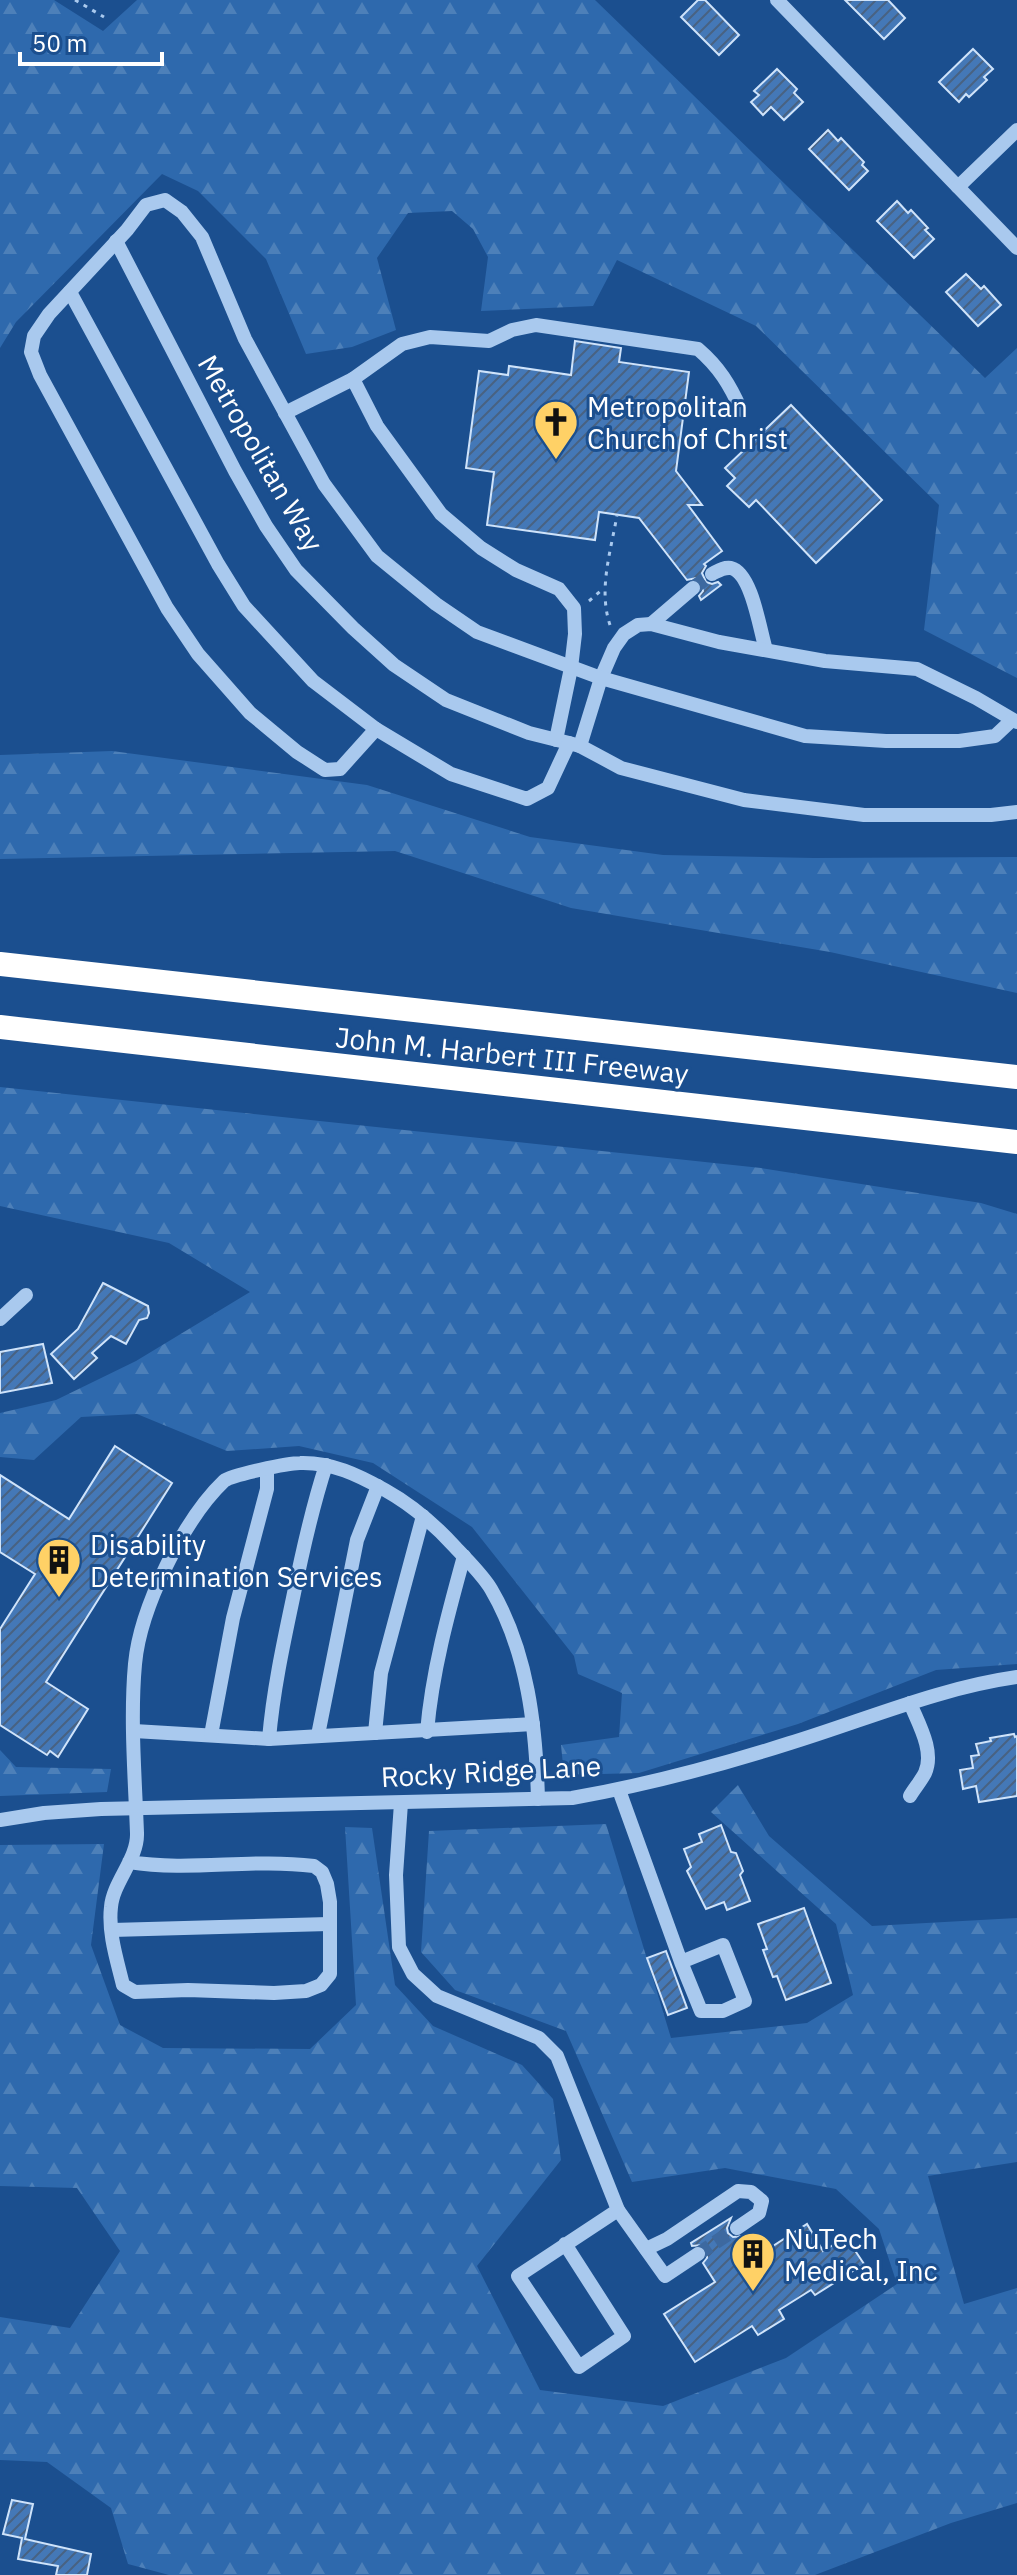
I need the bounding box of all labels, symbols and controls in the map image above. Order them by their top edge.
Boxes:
scale bar [20,16,162,66]
text: 50 m [32,27,87,59]
street label: Metropolitan Way [190,348,332,558]
place label: Metropolitan Church of Christ [587,388,788,457]
church icon: Metropolitan Church of Christ [532,398,580,461]
street label: John M. Harbert III Freeway [334,1018,690,1092]
place label: Disability Determination Services [90,1526,383,1595]
building icon: Disability Determination Services [35,1536,83,1599]
street label: Rocky Ridge Lane [380,1747,602,1795]
place label: NuTech Medical, Inc [784,2220,938,2289]
building icon: NuTech Medical, Inc [729,2230,777,2293]

